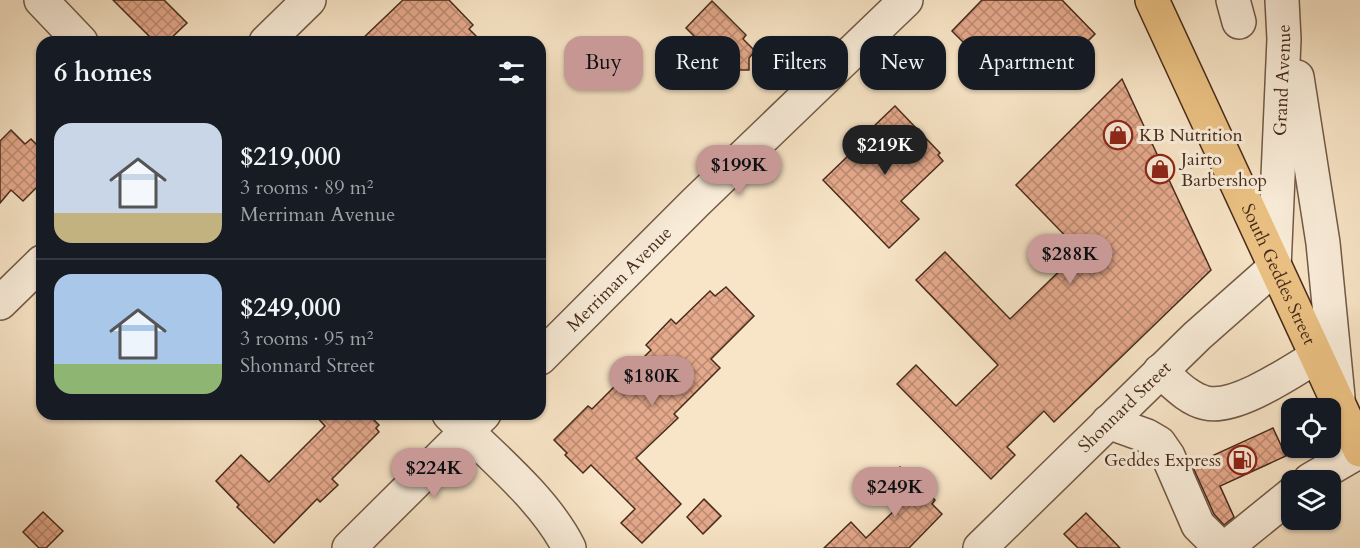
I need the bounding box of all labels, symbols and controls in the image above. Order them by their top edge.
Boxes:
street label: Grand Avenue [1268,24,1297,137]
chip: Buy [564,36,643,90]
chip: Rent [655,36,740,90]
chip: Filters [752,36,848,90]
chip: New [860,36,946,90]
chip: Apartment [958,36,1095,90]
text: 6 homes [54,55,152,90]
icon: filters [495,56,528,89]
shop icon: KB Nutrition [1102,119,1134,151]
place label: KB Nutrition [1139,123,1243,148]
pin: $219K [843,125,927,176]
text: $219K [856,131,914,158]
text: $219,000 [240,139,341,174]
pin: $199K [697,145,781,196]
icon: home [102,147,174,219]
place label: Jairto Barbershop [1178,147,1267,193]
text: $199K [710,151,768,178]
shop icon: Jairto Barbershop [1144,153,1176,185]
text: 3 rooms · 89 m² [240,174,373,201]
street label: South Geddes Street [1235,200,1322,349]
text: Merriman Avenue [240,201,395,228]
street label: Merriman Avenue [561,221,678,337]
pin: $288K [1028,234,1112,285]
text: $288K [1041,240,1099,267]
text: $249,000 [240,290,341,325]
icon: home [102,298,174,370]
text: 3 rooms · 95 m² [240,325,373,352]
text: Shonnard Street [240,352,375,379]
pin: $180K [610,356,694,407]
street label: Shonnard Street [1073,356,1177,459]
text: $180K [623,362,681,389]
map controls [1281,398,1341,530]
button: locate [1281,398,1341,458]
fuel station icon: Geddes Express [1226,444,1258,476]
pin: $224K [392,448,476,499]
place label: Geddes Express [1104,448,1221,473]
text: $224K [405,454,463,481]
pin: $249K [853,467,937,518]
button: layers [1281,470,1341,530]
text: $249K [866,473,924,500]

